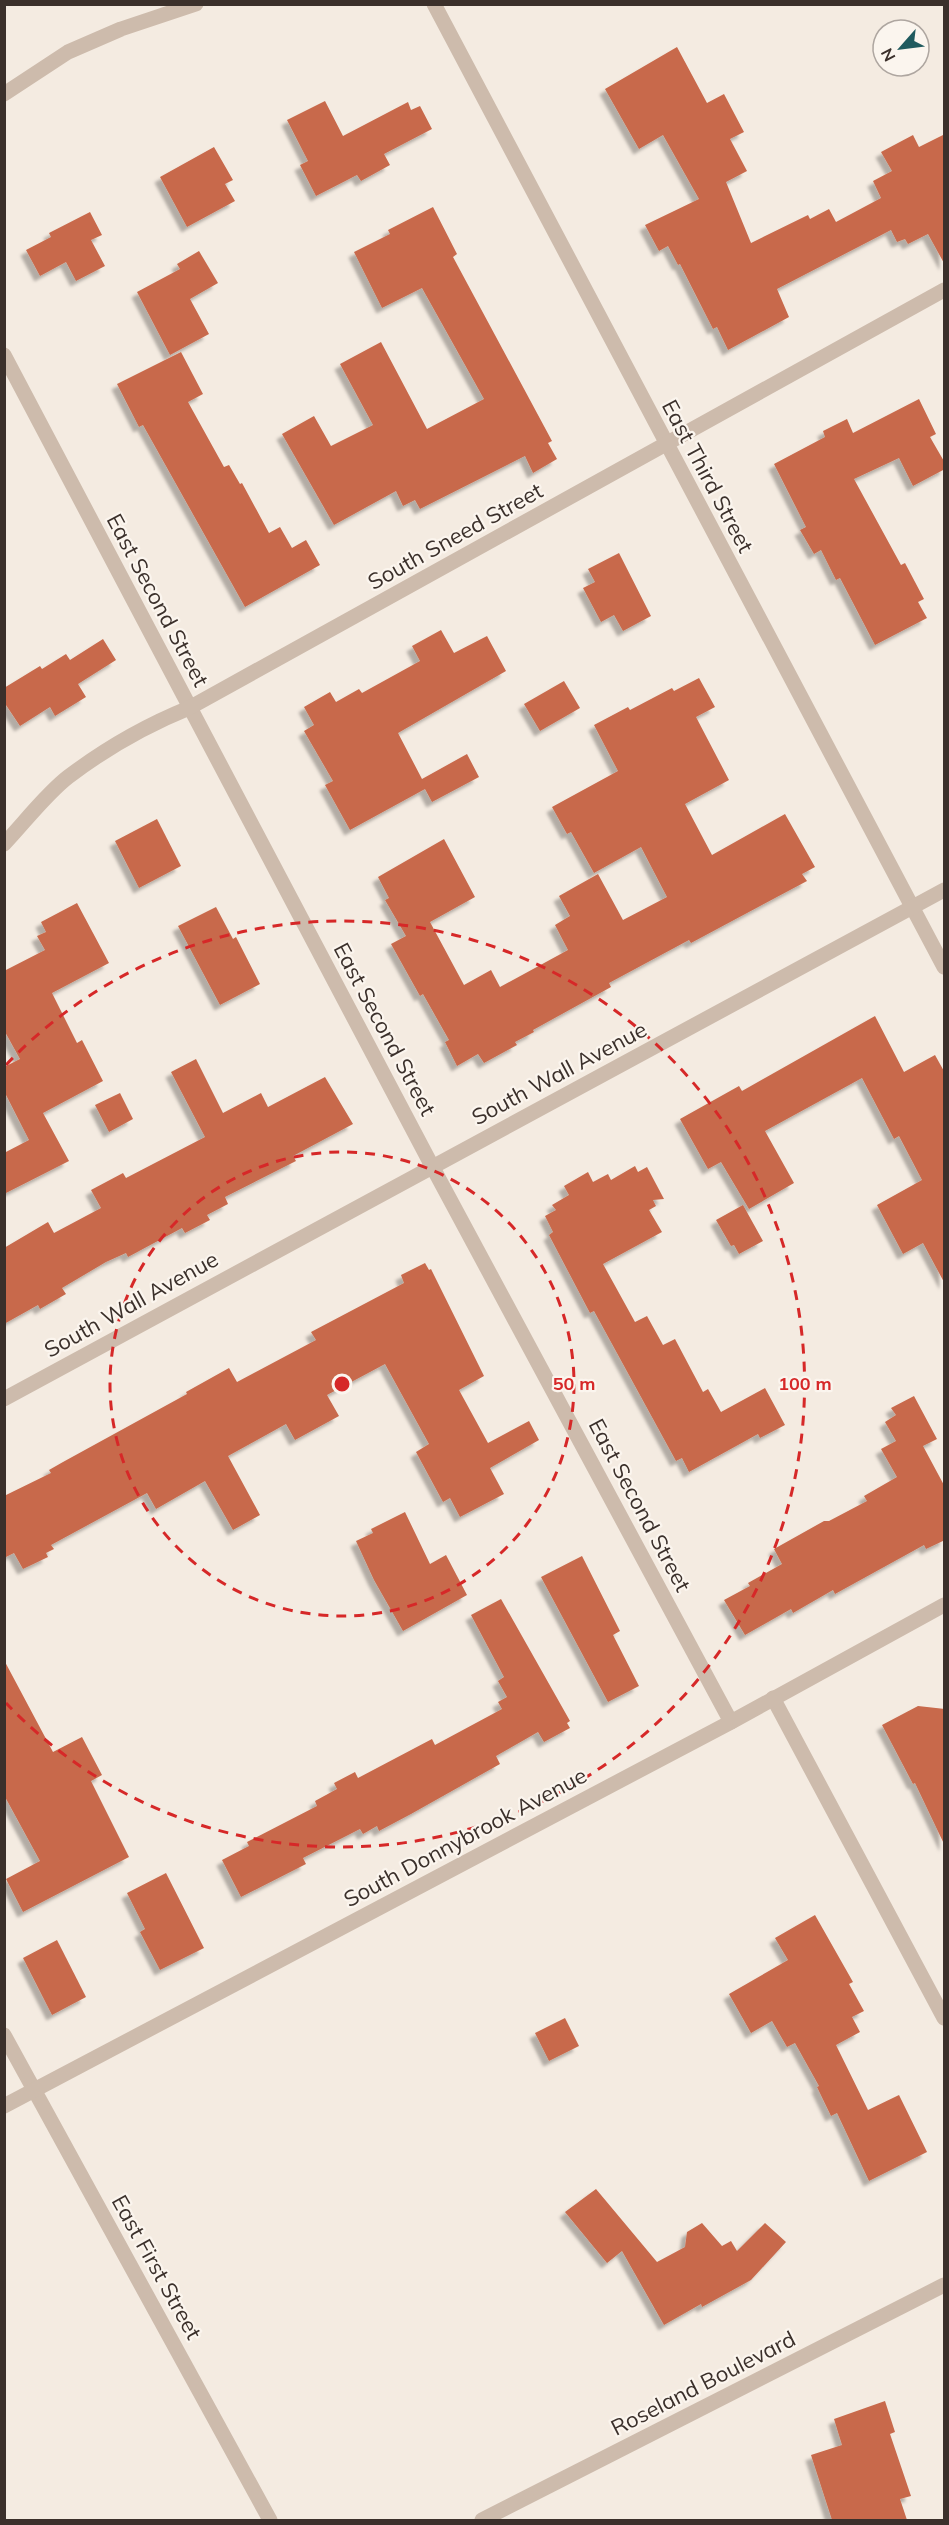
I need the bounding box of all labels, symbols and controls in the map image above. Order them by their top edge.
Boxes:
north arrow [871,18,931,78]
text: N [876,45,899,65]
street label: East Third Street [656,395,760,558]
street label: South Sneed Street [363,476,548,596]
street label: East Second Street [101,509,216,692]
street label: East Second Street [328,938,443,1121]
street label: South Wall Avenue [467,1015,651,1131]
street label: South Wall Avenue [39,1245,223,1363]
text: 50 m [553,1372,595,1395]
text: 100 m [778,1372,832,1395]
centre of rings [332,1374,352,1394]
street label: East Second Street [583,1414,698,1597]
street label: South Donnybrook Avenue [339,1761,591,1913]
street label: East First Street [106,2190,208,2344]
street label: Roseland Boulevard [606,2324,800,2442]

